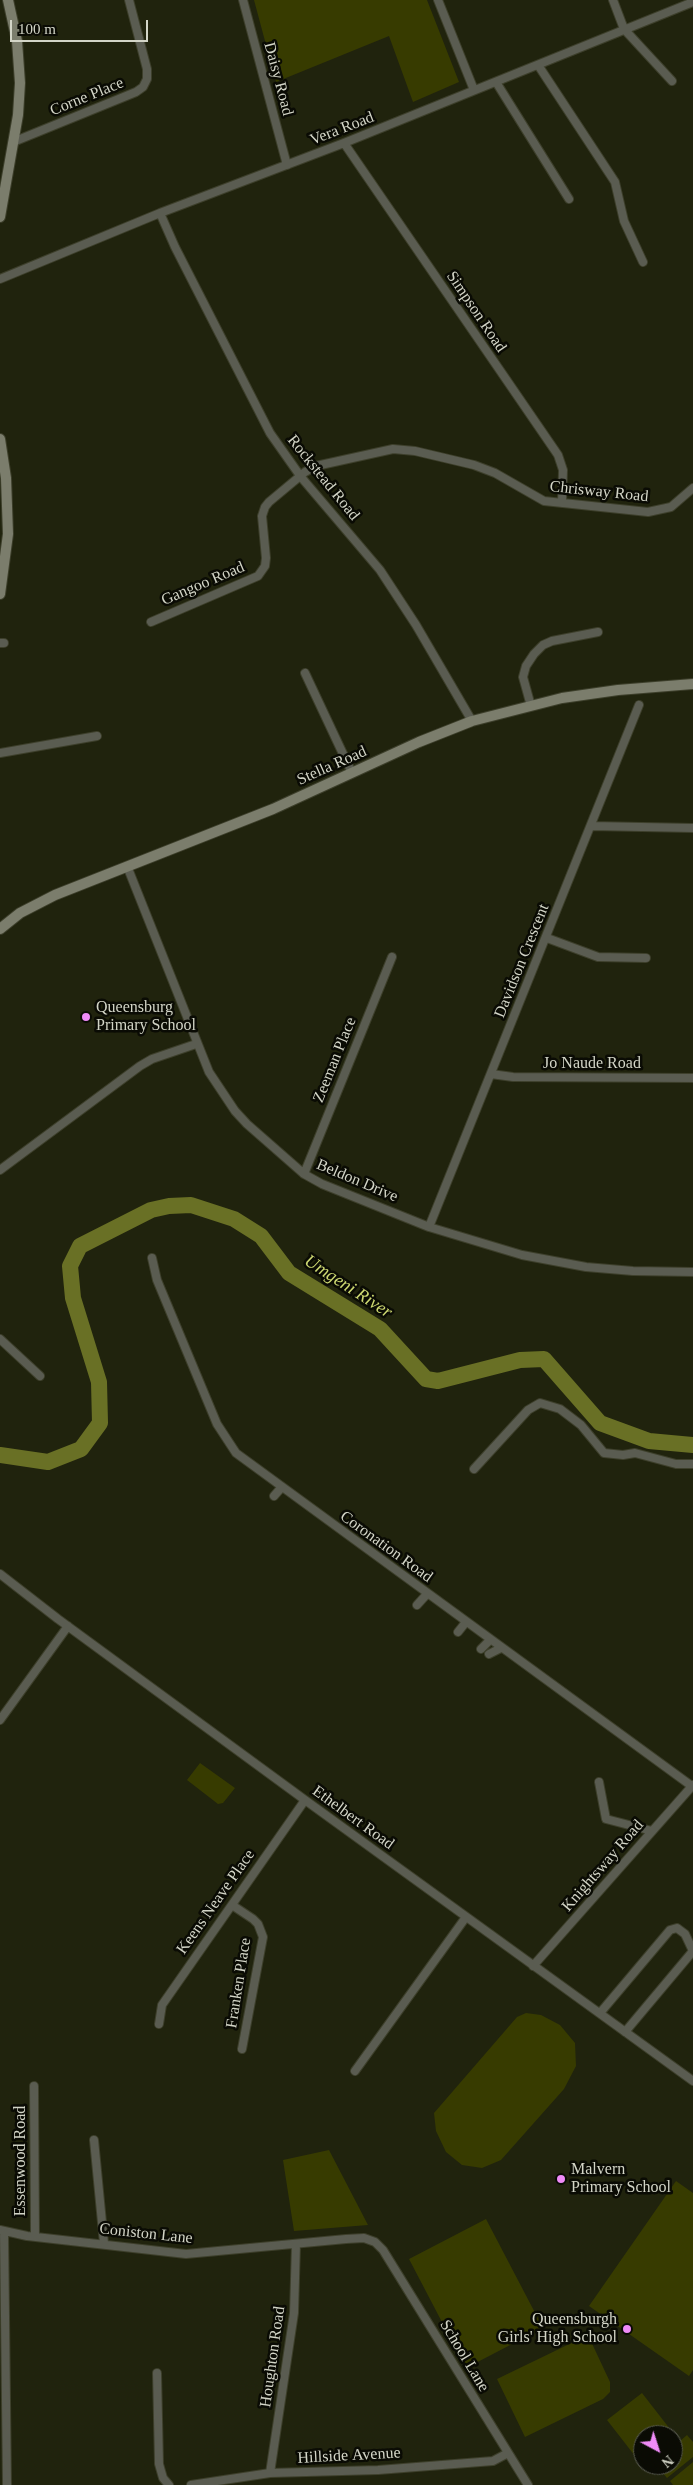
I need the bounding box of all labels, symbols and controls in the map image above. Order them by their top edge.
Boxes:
scale bar [12,10,150,42]
text: 100 m [18,21,56,37]
street label: Daisy Road [259,40,297,118]
street label: Corne Place [47,74,127,120]
street label: Vera Road [307,108,377,150]
street label: Simpson Road [442,268,510,356]
street label: Rockstead Road [283,431,363,525]
street label: Chrisway Road [549,477,649,507]
street label: Gangoo Road [159,558,247,610]
street label: Stella Road [294,742,370,790]
street label: Davidson Crescent [490,901,554,1021]
place label: Queensburg Primary School [96,998,196,1036]
marker: Queensburg Primary School [80,1011,92,1023]
street label: Zeeman Place [309,1015,361,1105]
street label: Jo Naude Road [543,1054,641,1074]
street label: Beldon Drive [313,1155,401,1207]
water label: Umgeni River [300,1251,396,1323]
street label: Coronation Road [336,1507,436,1587]
street label: Ethelbert Road [308,1782,398,1854]
street label: Knightsway Road [558,1816,648,1916]
street label: Keens Neave Place [173,1846,259,1958]
street label: Franken Place [222,1937,256,2029]
street label: Essenwood Road [11,2106,31,2216]
place label: Malvern Primary School [571,2160,671,2198]
marker: Malvern Primary School [555,2173,567,2185]
street label: Coniston Lane [98,2220,194,2248]
street label: Houghton Road [256,2305,290,2409]
place label: Queensburgh Girls' High School [498,2310,617,2348]
street label: School Lane [435,2317,493,2395]
marker: Queensburgh Girls' High School [621,2323,633,2335]
north arrow [633,2425,683,2475]
street label: Hillside Avenue [297,2444,401,2468]
text: N [659,2452,676,2470]

